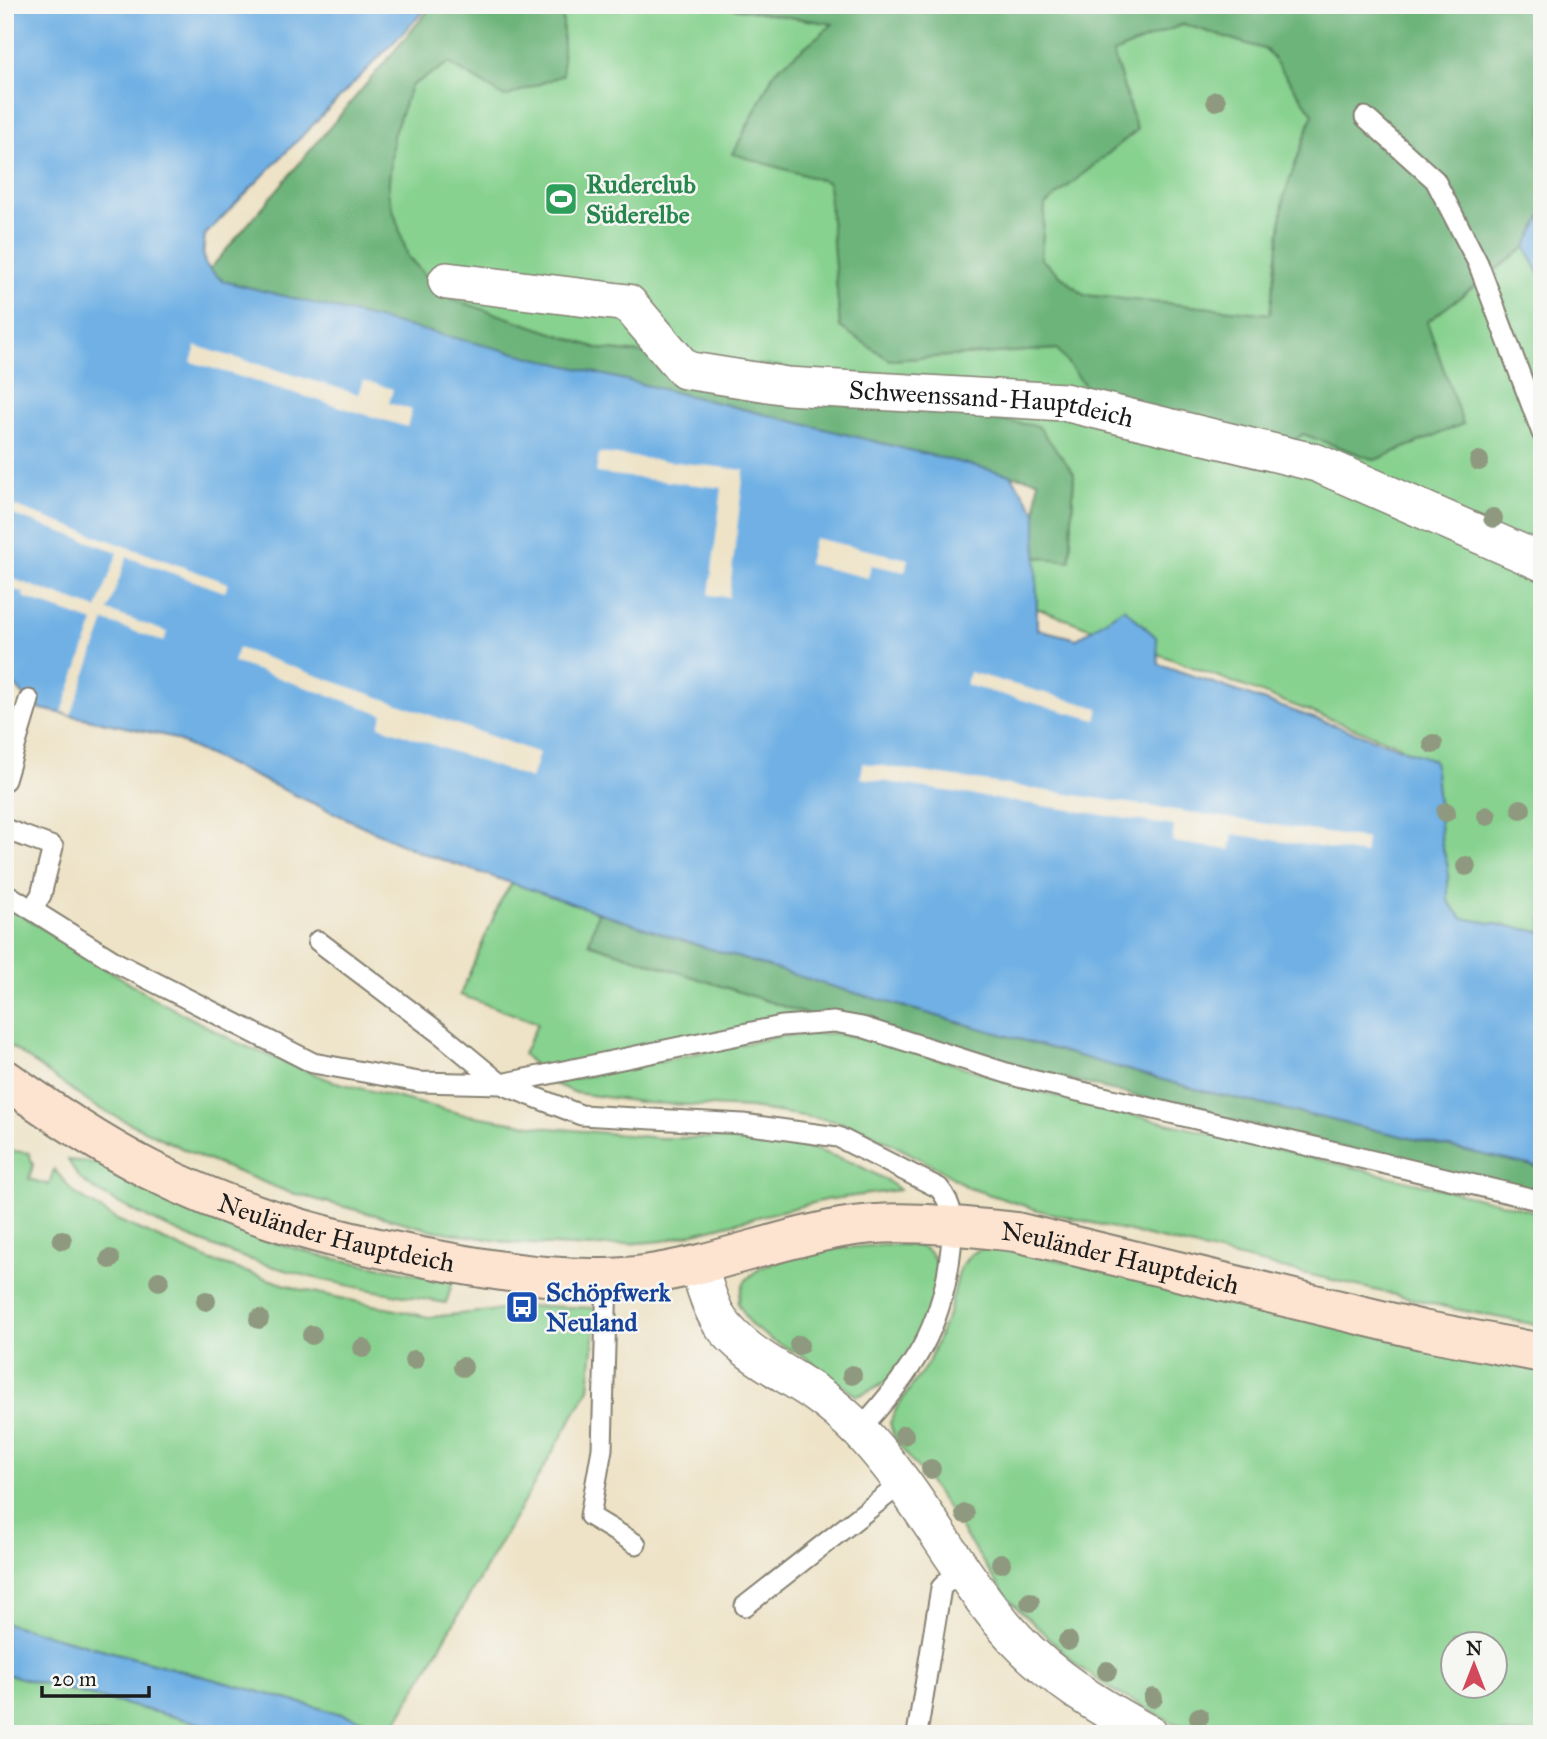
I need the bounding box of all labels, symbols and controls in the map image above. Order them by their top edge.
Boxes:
place label: Ruderclub Süderelbe [586,168,696,230]
sports icon: Ruderclub Süderelbe [542,180,580,218]
street label: Schweenssand-Hauptdeich [848,374,1138,434]
street label: Neuländer Hauptdeich [214,1186,458,1279]
street label: Neuländer Hauptdeich [1000,1215,1243,1301]
place label: Schöpfwerk Neuland [546,1276,671,1338]
bus stop icon: Schöpfwerk Neuland [503,1288,541,1326]
north arrow [1438,1630,1508,1700]
text: N [1466,1637,1482,1660]
scale bar [42,1655,149,1699]
text: 20 m [52,1666,97,1692]

